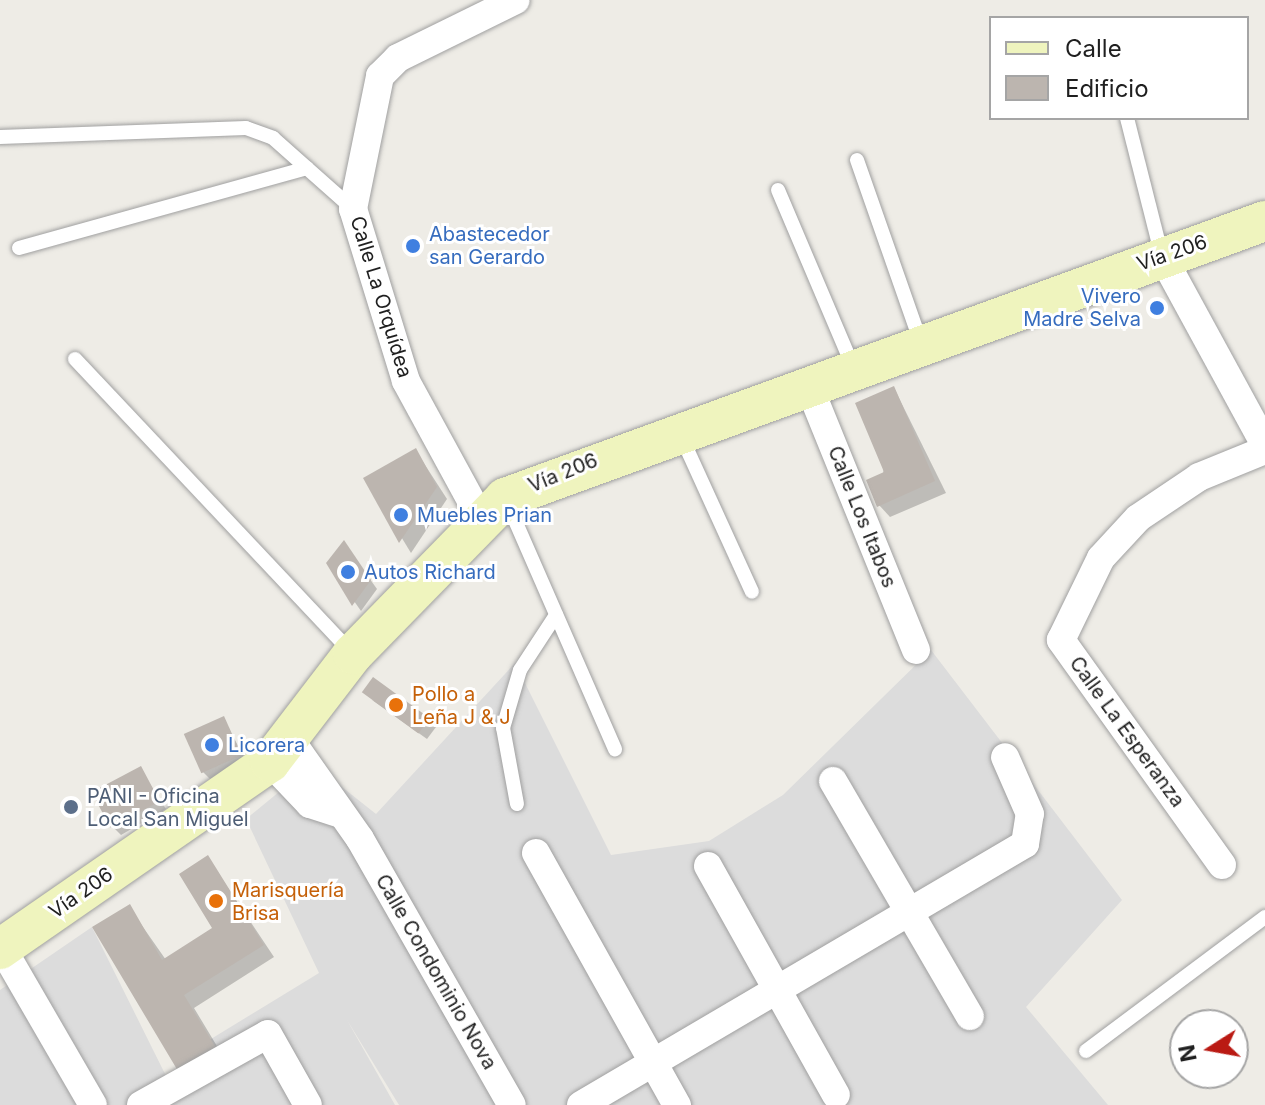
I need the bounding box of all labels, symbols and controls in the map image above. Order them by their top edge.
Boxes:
legend [989,16,1249,120]
text: Calle [1065,34,1122,63]
text: Edificio [1065,74,1149,103]
street label: Calle La Orquídea [345,213,417,381]
place label: Abastecedor san Gerardo [429,222,550,269]
street label: Vía 206 [1134,230,1210,276]
marker: Abastecedor san Gerardo [404,237,422,255]
place label: Vivero Madre Selva [1023,284,1141,331]
marker: Vivero Madre Selva [1148,299,1166,317]
street label: Calle Los Itabos [823,443,901,591]
street label: Vía 206 [525,448,601,498]
place label: Muebles Prian [417,503,552,527]
marker: Muebles Prian [392,506,410,524]
place label: Autos Richard [364,560,496,584]
marker: Autos Richard [339,563,357,581]
street label: Calle La Esperanza [1064,652,1190,812]
place label: Pollo a Leña J & J [412,682,511,729]
marker: Pollo a Leña J & J [387,696,405,714]
place label: Licorera [228,733,305,757]
marker: Licorera [203,736,221,754]
place label: PANI - Oficina Local San Miguel [87,784,249,831]
marker: PANI - Oficina Local San Miguel [62,798,80,816]
street label: Vía 206 [44,862,118,924]
street label: Calle Condominio Nova [370,870,502,1074]
place label: Marisquería Brisa [232,878,344,925]
marker: Marisquería Brisa [207,892,225,910]
north arrow [1169,1009,1249,1089]
text: N [1173,1042,1202,1064]

